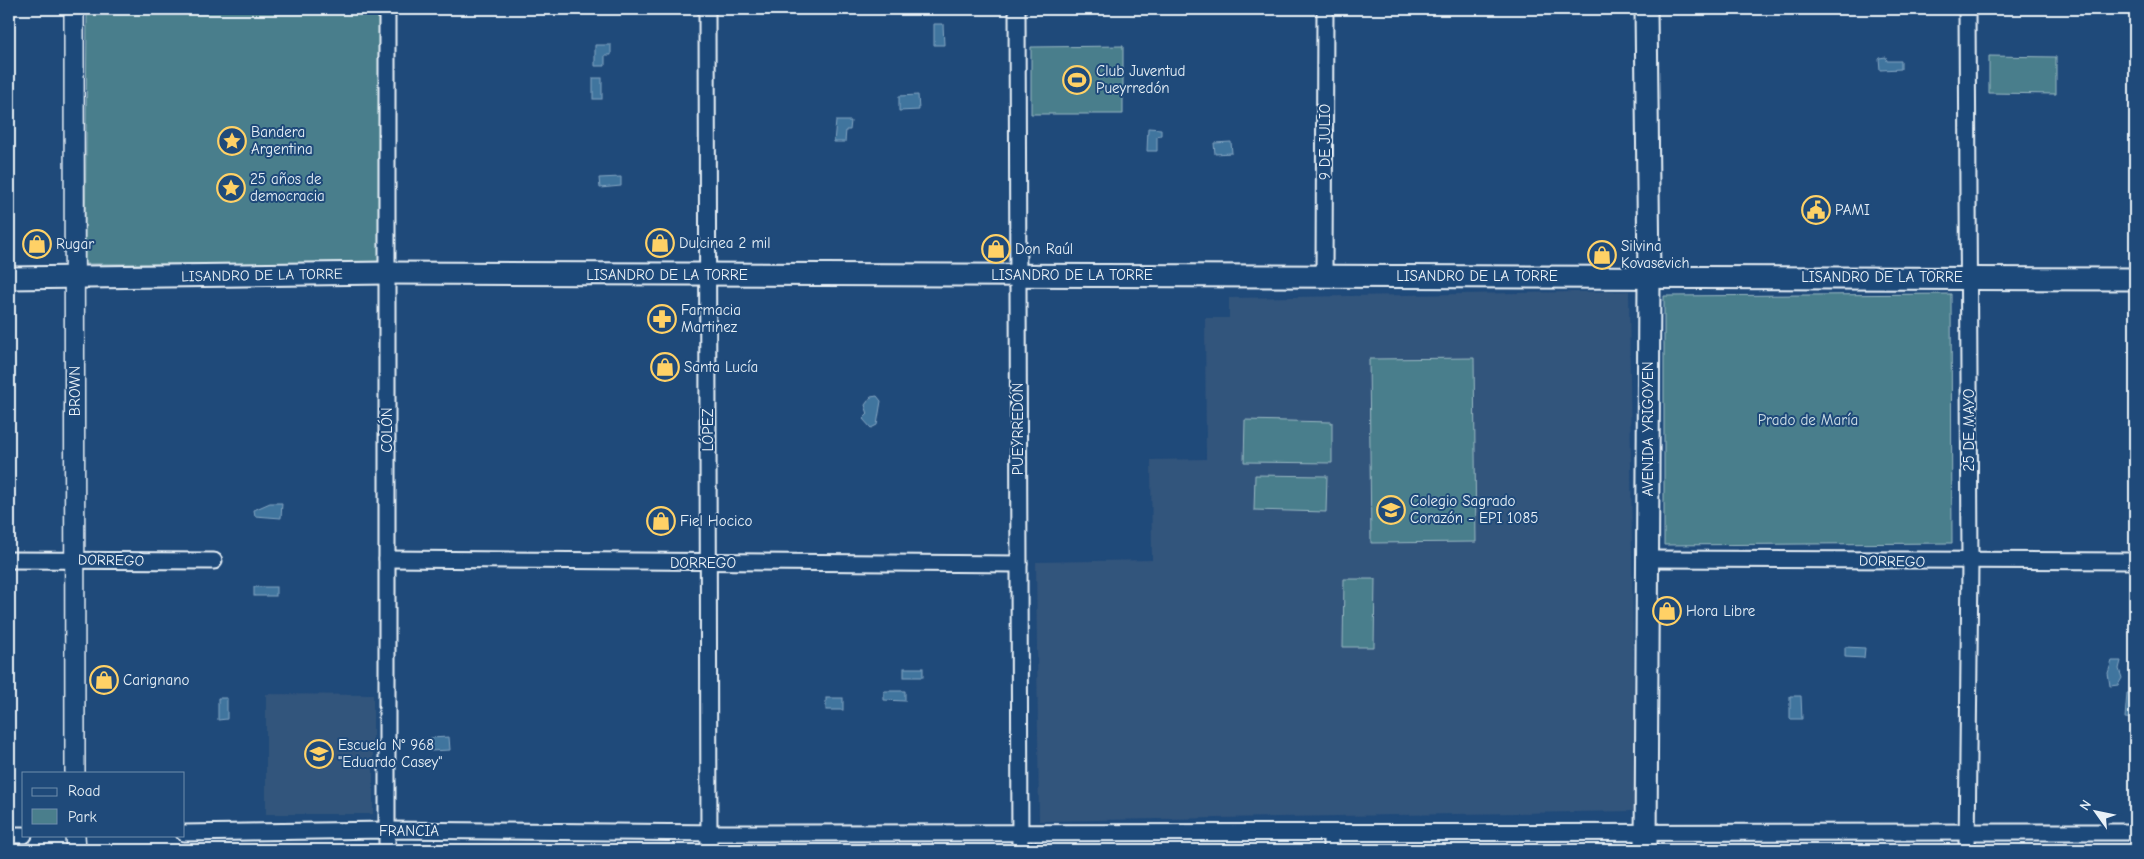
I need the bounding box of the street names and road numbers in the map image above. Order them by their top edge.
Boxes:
street label: 9 DE JULIO [1316,104,1334,180]
street label: LISANDRO DE LA TORRE [181,265,343,285]
street label: LISANDRO DE LA TORRE [586,266,748,284]
street label: LISANDRO DE LA TORRE [991,266,1153,284]
street label: LISANDRO DE LA TORRE [1396,267,1558,285]
street label: LISANDRO DE LA TORRE [1801,268,1963,286]
street label: AVENIDA YRIGOYEN [1639,361,1657,497]
street label: BROWN [66,366,84,416]
street label: PUEYRREDÓN [1008,383,1027,475]
street label: 25 DE MAYO [1960,389,1978,471]
street label: COLÓN [377,407,396,453]
street label: LÓPEZ [698,408,717,451]
street label: DORREGO [78,550,144,570]
street label: DORREGO [1859,551,1925,571]
street label: DORREGO [670,554,736,572]
street label: FRANCIA [379,822,439,840]

